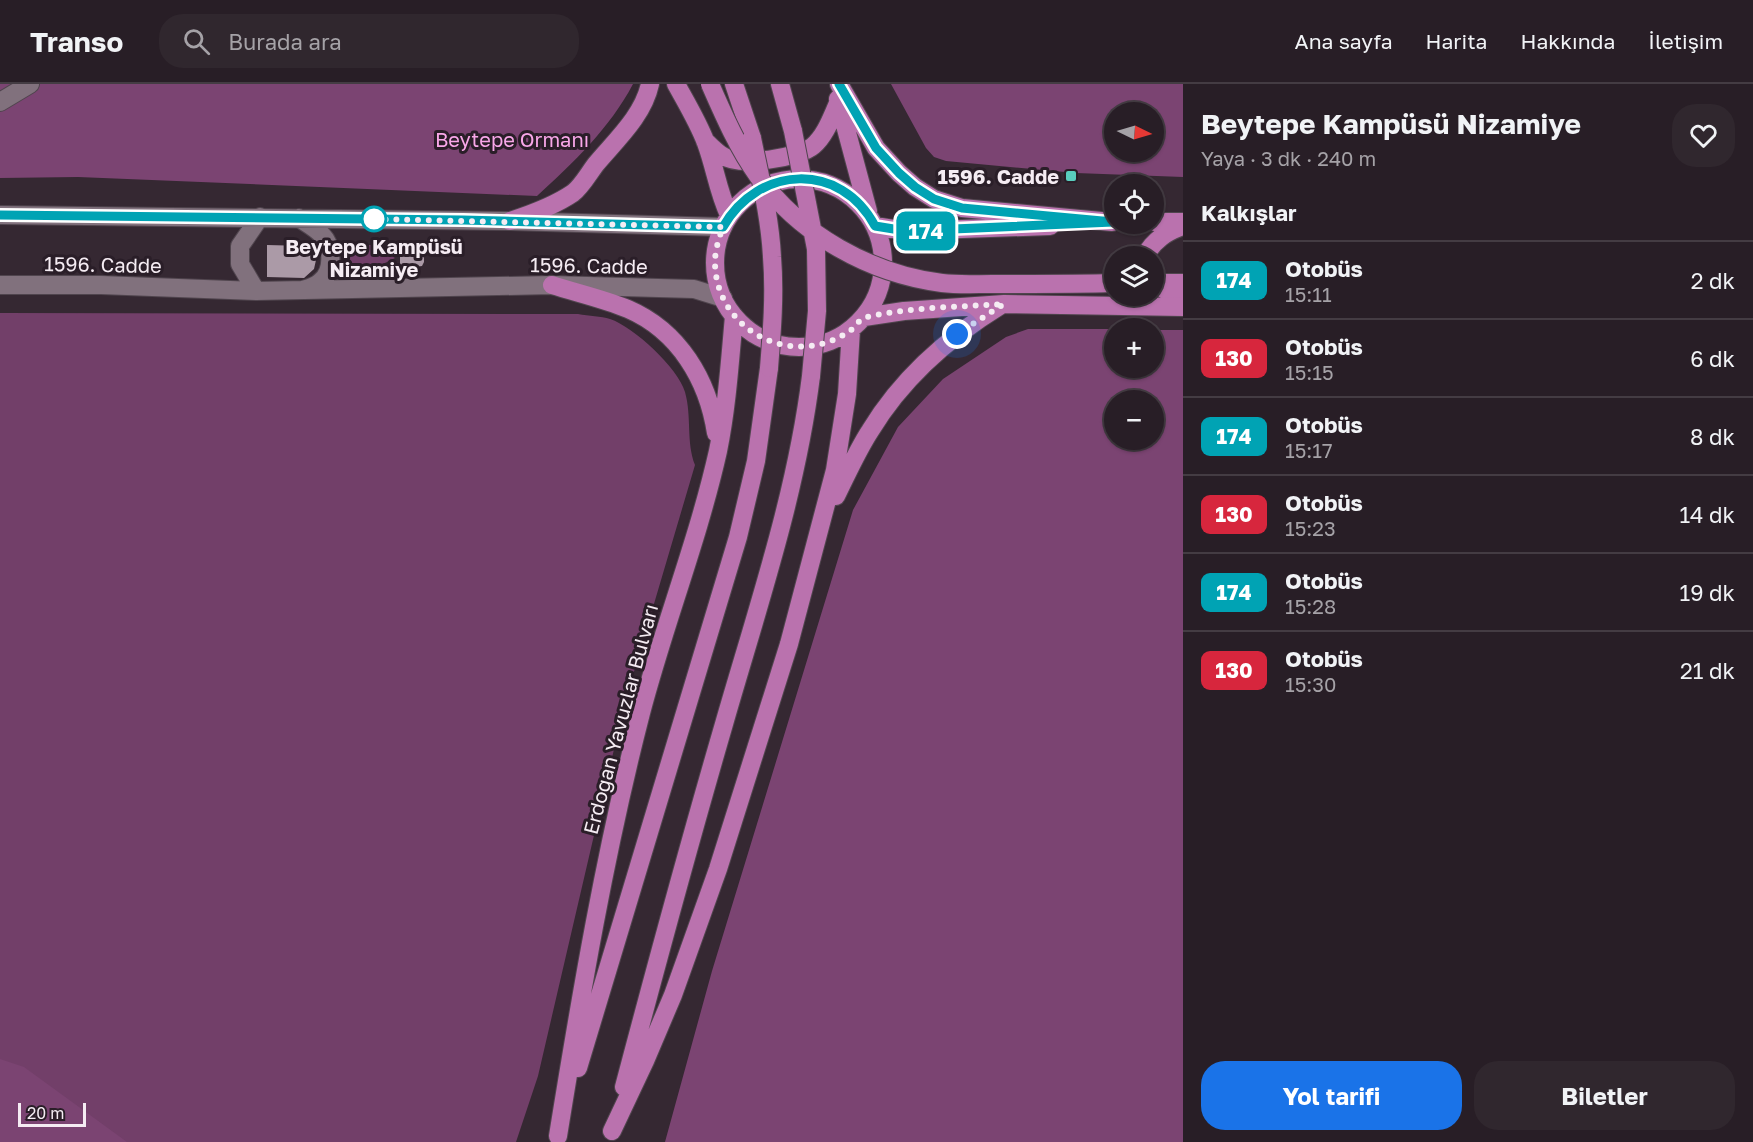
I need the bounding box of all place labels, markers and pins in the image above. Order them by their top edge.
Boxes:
place label: 1596. Cadde [938,164,1059,188]
marker: 1596. Cadde [1064,169,1078,183]
marker: Beytepe Kampüsü Nizamiye [361,206,387,232]
place label: Beytepe Kampüsü Nizamiye [285,234,463,281]

